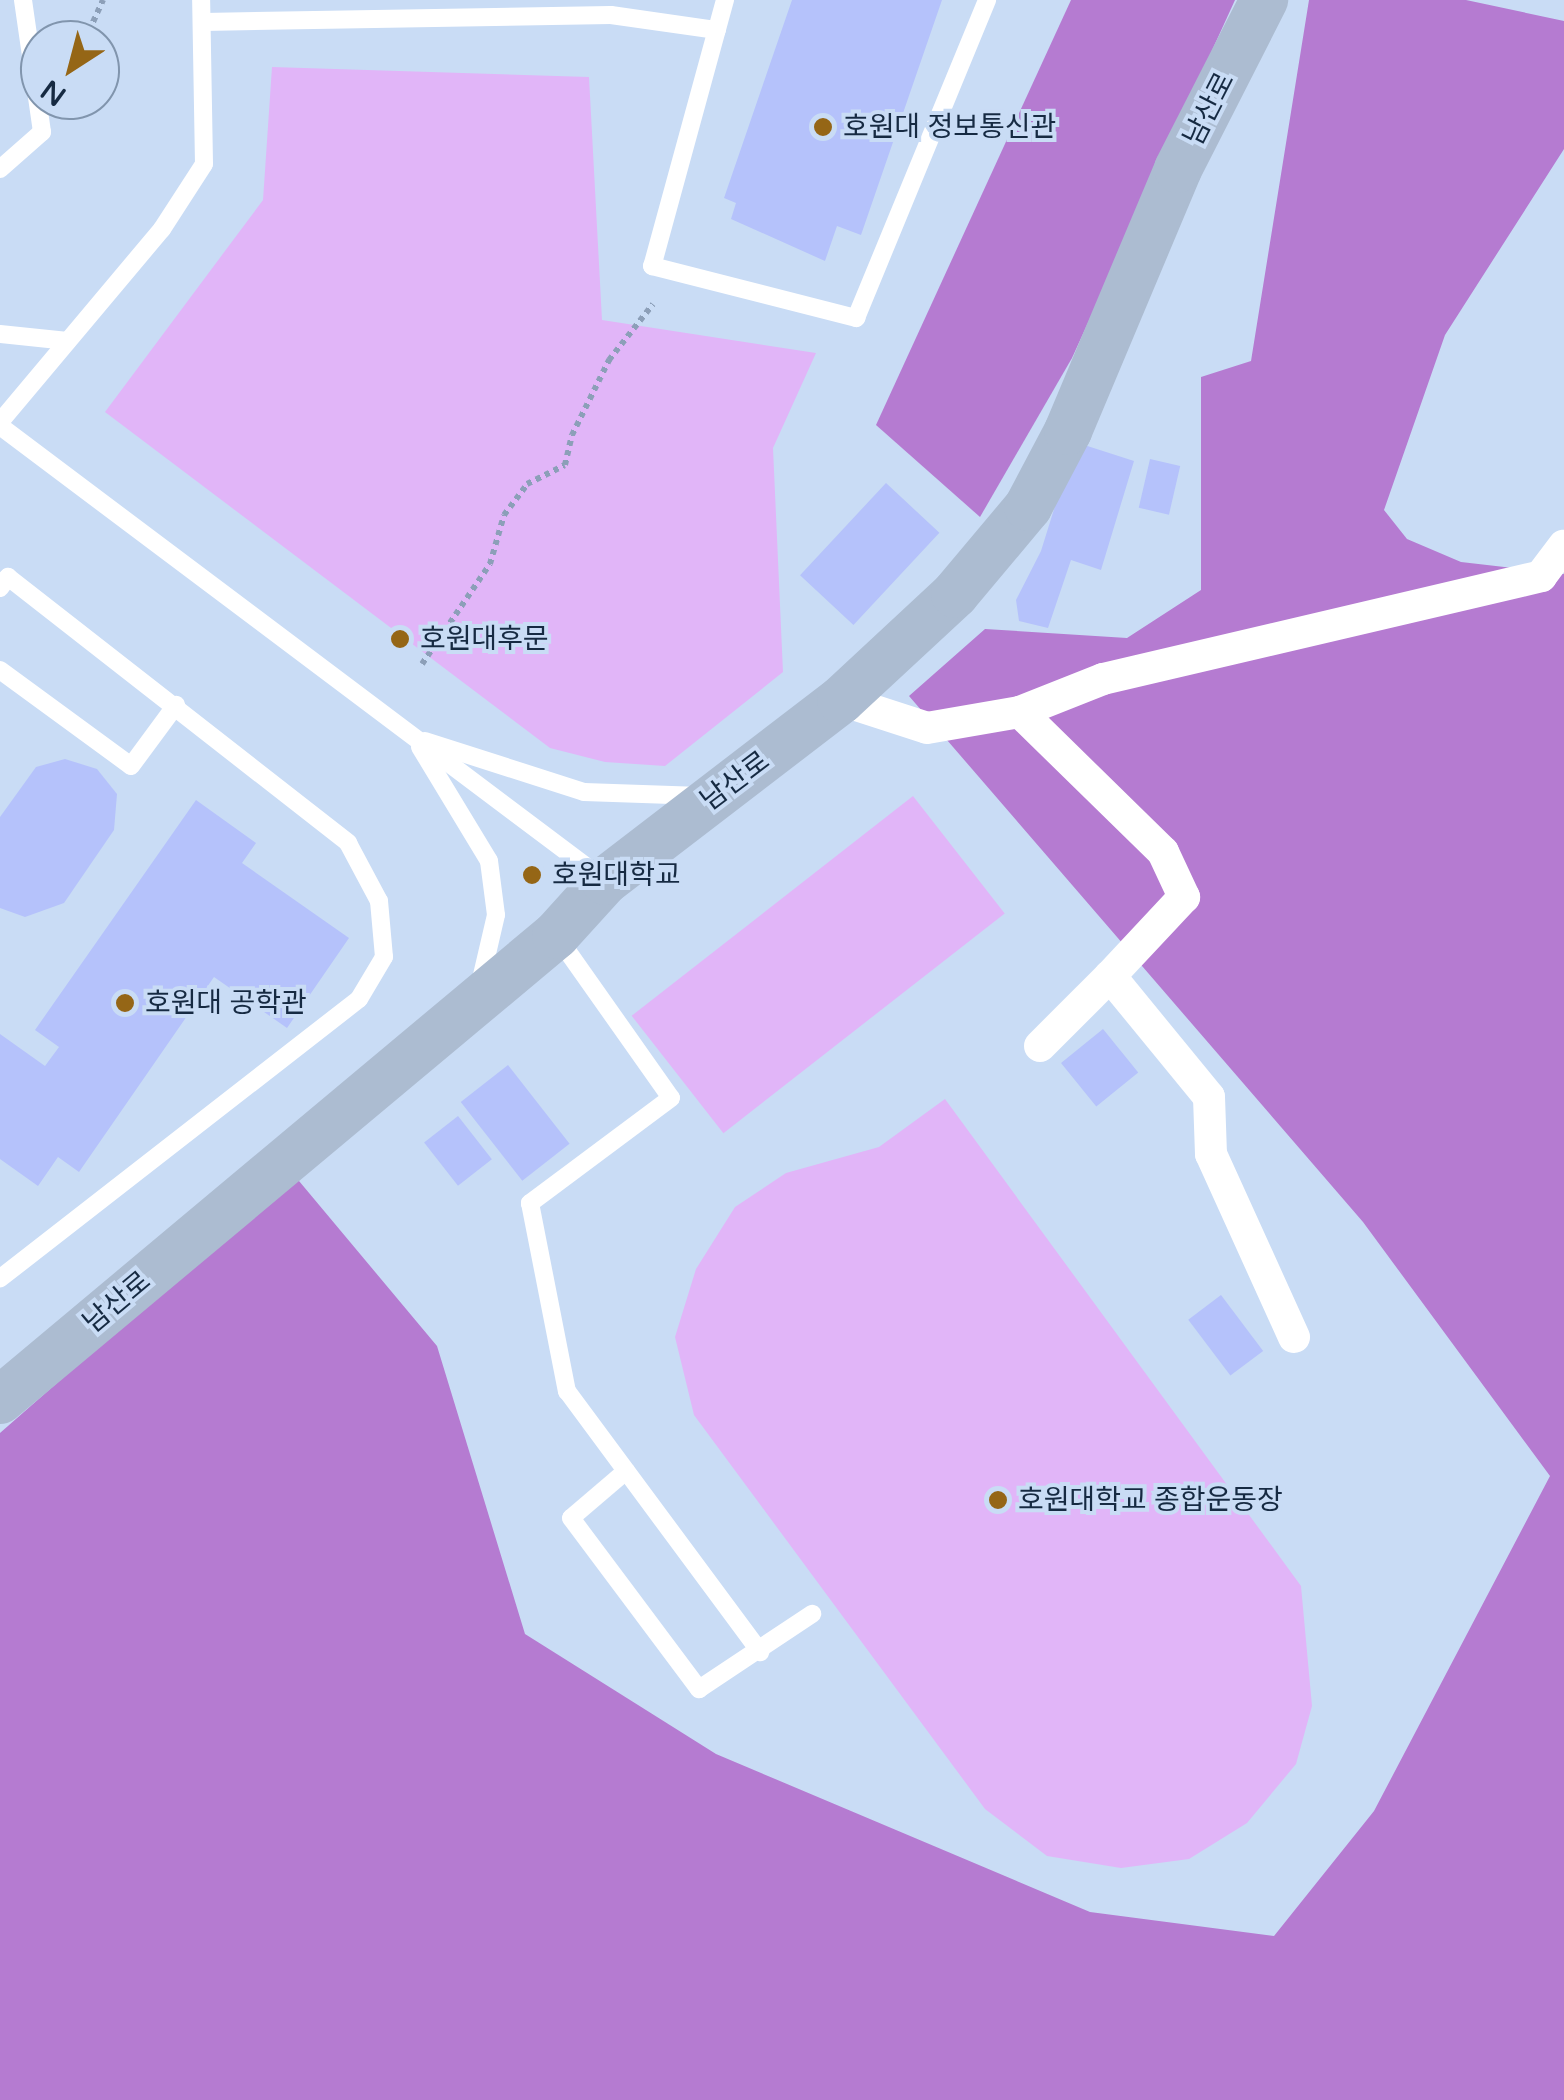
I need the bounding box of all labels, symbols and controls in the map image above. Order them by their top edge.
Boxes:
north arrow [20,20,120,120]
street label: 남산로 [1176,67,1242,151]
text: N [34,72,73,113]
place label: 호원대 정보통신관 [843,110,1056,144]
marker: 호원대 정보통신관 [812,116,834,138]
place label: 호원대후문 [420,622,549,656]
marker: 호원대후문 [389,628,411,650]
street label: 남산로 [694,744,776,818]
place label: 호원대학교 [552,858,681,892]
marker: 호원대학교 [521,864,543,886]
place label: 호원대 공학관 [145,986,307,1020]
marker: 호원대 공학관 [114,992,136,1014]
street label: 남산로 [77,1264,157,1340]
place label: 호원대학교 종합운동장 [1018,1483,1283,1517]
marker: 호원대학교 종합운동장 [987,1489,1009,1511]

